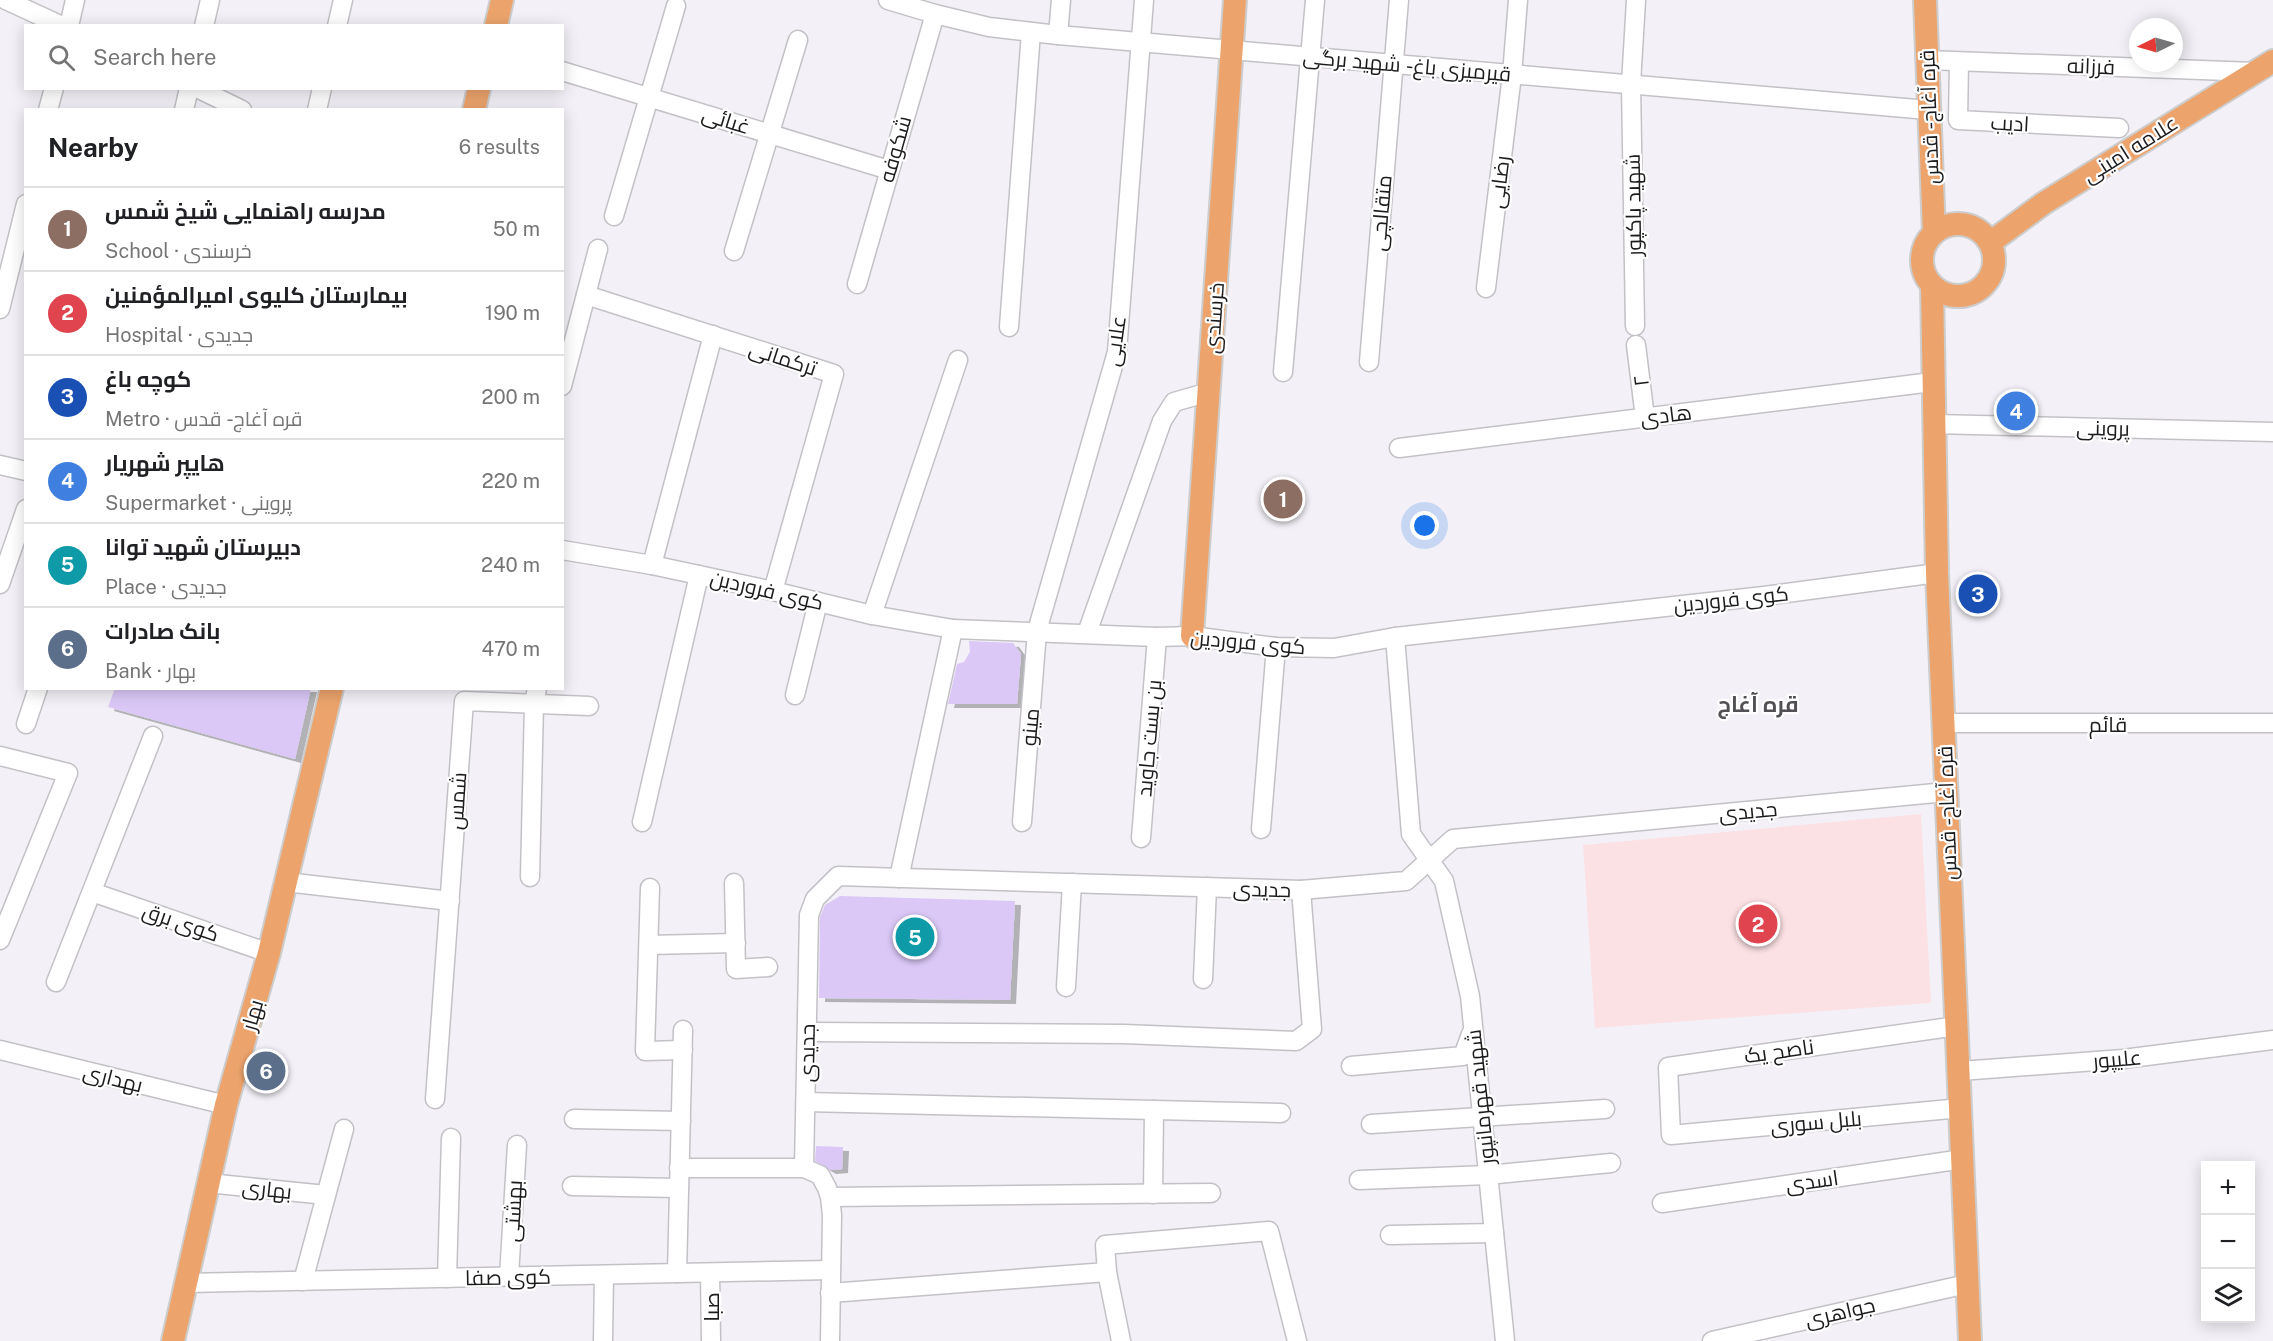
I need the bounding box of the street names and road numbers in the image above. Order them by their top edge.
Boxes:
street label: قیرمیزی باغ - شهید برگی [1302,43,1512,89]
street label: قره آغاج - قدس [1914,49,1946,185]
street label: فرزانه [2067,53,2115,79]
street label: غبائی [699,101,753,140]
street label: ادیب [1990,110,2030,136]
street label: علامه امینی [2078,110,2183,189]
street label: شکوفه [874,113,916,185]
street label: شهید پاکپور [1620,153,1648,257]
street label: رضایی [1483,154,1516,210]
street label: متقالچی [1365,174,1399,252]
street label: خرسندی [1199,281,1230,355]
street label: علایی [1099,314,1132,368]
street label: ترکمانی [746,335,820,382]
street label: ۲ [1628,374,1654,388]
street label: هادی [1639,399,1693,432]
street label: پروینی [2076,415,2130,443]
street label: کوی فروردین [708,565,826,616]
street label: کوی فروردین [1672,581,1790,618]
street label: کوی فروردین [1189,625,1307,660]
street label: بن بست جاوید [1131,678,1168,798]
street label: مینو [1016,707,1044,747]
street label: قائم [2089,712,2127,739]
street label: قره آغاج - قدس [1932,745,1964,881]
street label: شمس [443,771,472,831]
street label: جدیدی [1718,796,1778,827]
street label: جدیدی [1232,875,1292,904]
street label: کوی برق [139,897,223,948]
street label: بهار [235,997,269,1035]
street label: جدیدی [794,1024,821,1083]
street label: شهید قهرمانپور [1460,1028,1501,1167]
street label: ناصح یک [1743,1034,1816,1070]
street label: علیپور [2091,1044,2143,1075]
street label: بهداری [80,1059,145,1098]
street label: بلبل سوری [1769,1106,1863,1139]
street label: اسدی [1784,1165,1840,1198]
street label: بهاری [241,1174,293,1205]
street label: بهشتی [499,1179,528,1243]
street label: کوی صفا [465,1264,551,1291]
street label: صبا [699,1292,724,1322]
street label: جواهری [1802,1292,1878,1333]

